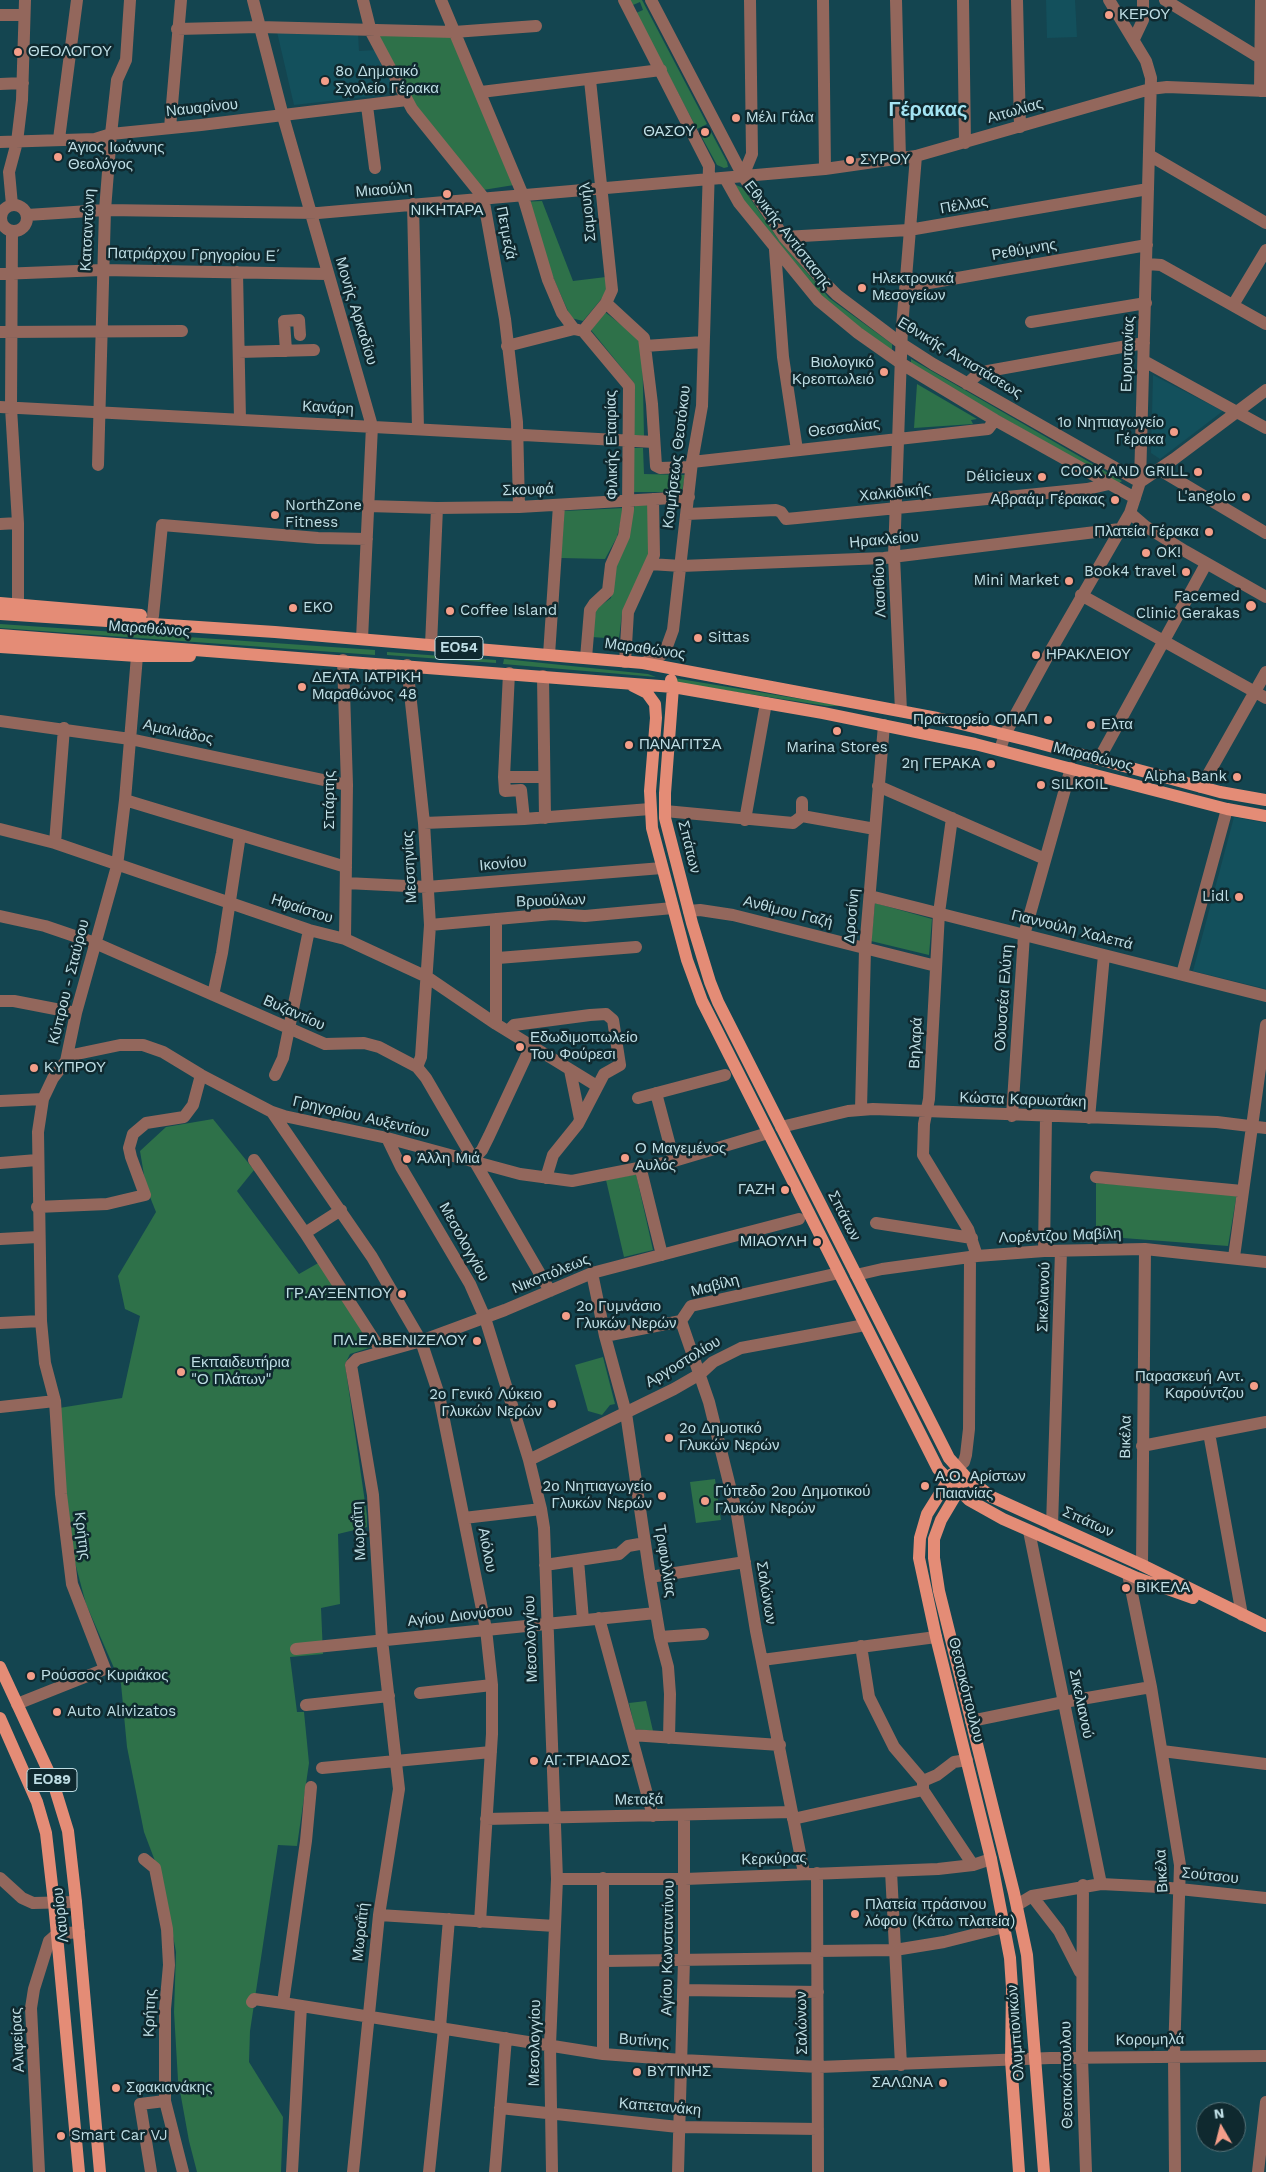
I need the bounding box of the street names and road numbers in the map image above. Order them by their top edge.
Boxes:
street label: Αιτωλίας [985,94,1045,128]
street label: Ναυαρίνου [165,95,239,121]
street label: Εθνικής Αντίστασης [740,177,836,293]
street label: Μιαούλη [355,179,413,201]
street label: Σαμουήλ [576,181,600,243]
street label: Κατσαντώνη [77,188,99,272]
street label: Πέλλας [939,192,989,218]
street label: Πετμεζά [492,205,520,261]
street label: Ρεθύμνης [990,235,1058,265]
street label: Πατριάρχου Γρηγορίου Ε΄ [107,244,281,266]
street label: Μονής Αρκαδίου [331,255,381,367]
street label: Εθνικής Αντιστάσεως [894,314,1026,402]
street label: Ευρυτανίας [1118,316,1138,392]
street label: Κοιμήσεως Θεοτόκου [659,385,695,529]
street label: Φιλικής Εταιρίας [602,390,622,500]
street label: Κανάρη [302,398,354,418]
street label: Θεσσαλίας [807,415,881,441]
street label: Σκουφά [502,480,554,500]
street label: Χαλκιδικής [858,480,932,506]
street label: Ηρακλείου [849,528,919,552]
street label: Λασιθίου [870,558,890,618]
street label: Μαραθώνος [108,617,190,641]
street label: Μαραθώνος [603,634,687,664]
road number: ΕΟ54 [435,636,483,660]
street label: Αμαλιάδος [141,716,215,748]
street label: Μαραθώνος [1051,738,1135,776]
street label: Σπάρτης [321,771,339,829]
street label: Σπάτων [674,819,704,875]
street label: Μεσσηνίας [399,830,421,904]
street label: Ικονίου [479,853,527,875]
street label: Δροσίνη [841,888,863,944]
street label: Ηφαίστου [269,891,335,927]
street label: Βρυούλων [516,891,586,911]
street label: Ανθίμου Γαζή [741,892,835,932]
street label: Γιαννούλη Χαλεπά [1009,906,1135,954]
street label: Κύπρου - Σταύρου [45,918,93,1046]
street label: Οδυσσέα Ελύτη [991,944,1017,1052]
street label: Βυζαντίου [260,991,328,1035]
street label: Βηλαρά [906,1017,926,1069]
street label: Κώστα Καρυωτάκη [959,1089,1087,1111]
street label: Γρηγορίου Αυξεντίου [291,1093,431,1141]
street label: Σπάτων [824,1188,864,1244]
street label: Μεσολογγίου [435,1200,493,1284]
street label: Λορέντζου Μαβίλη [998,1225,1122,1247]
street label: Νικοπόλεως [510,1250,592,1298]
street label: Σικελιανού [1034,1262,1054,1332]
street label: Μαβίλη [689,1271,741,1301]
street label: Αργοστολίου [642,1332,724,1392]
street label: Βικέλα [1117,1415,1135,1459]
street label: Μωραΐτη [348,1501,370,1561]
street label: Σπάτων [1060,1503,1116,1541]
street label: Κρήτης [70,1511,94,1561]
street label: Τριφυλλίας [650,1523,680,1599]
street label: Αιόλου [474,1526,500,1574]
street label: Σαλώνων [752,1560,780,1626]
street label: Μεσολογγίου [520,1595,542,1683]
street label: Αγίου Διονύσου [407,1602,513,1630]
street label: Θεοτοκόπουλου [944,1636,988,1744]
street label: Σικελιανού [1065,1668,1097,1740]
road number: ΕΟ89 [27,1768,77,1792]
street label: Μεταξά [615,1791,663,1809]
street label: Κερκύρας [741,1849,807,1869]
street label: Βικέλα [1152,1849,1172,1893]
street label: Σούτσου [1181,1864,1239,1888]
street label: Αγίου Κωνσταντίνου [658,1880,678,2016]
street label: Λαυρίου [49,1887,73,1943]
street label: Μωραΐτή [349,1902,373,1962]
street label: Ολυμπιονικών [1004,1984,1028,2082]
street label: Κρήτης [140,1989,160,2037]
street label: Σαλώνων [792,1991,812,2055]
street label: Μεσολογγίου [525,1999,545,2087]
street label: Αλιφείρας [7,2007,29,2073]
street label: Θεοτοκόπουλου [1057,2021,1077,2129]
street label: Βυτίνης [618,2030,670,2052]
street label: Κορομηλά [1116,2030,1184,2050]
street label: Καπετανάκη [618,2094,702,2120]

